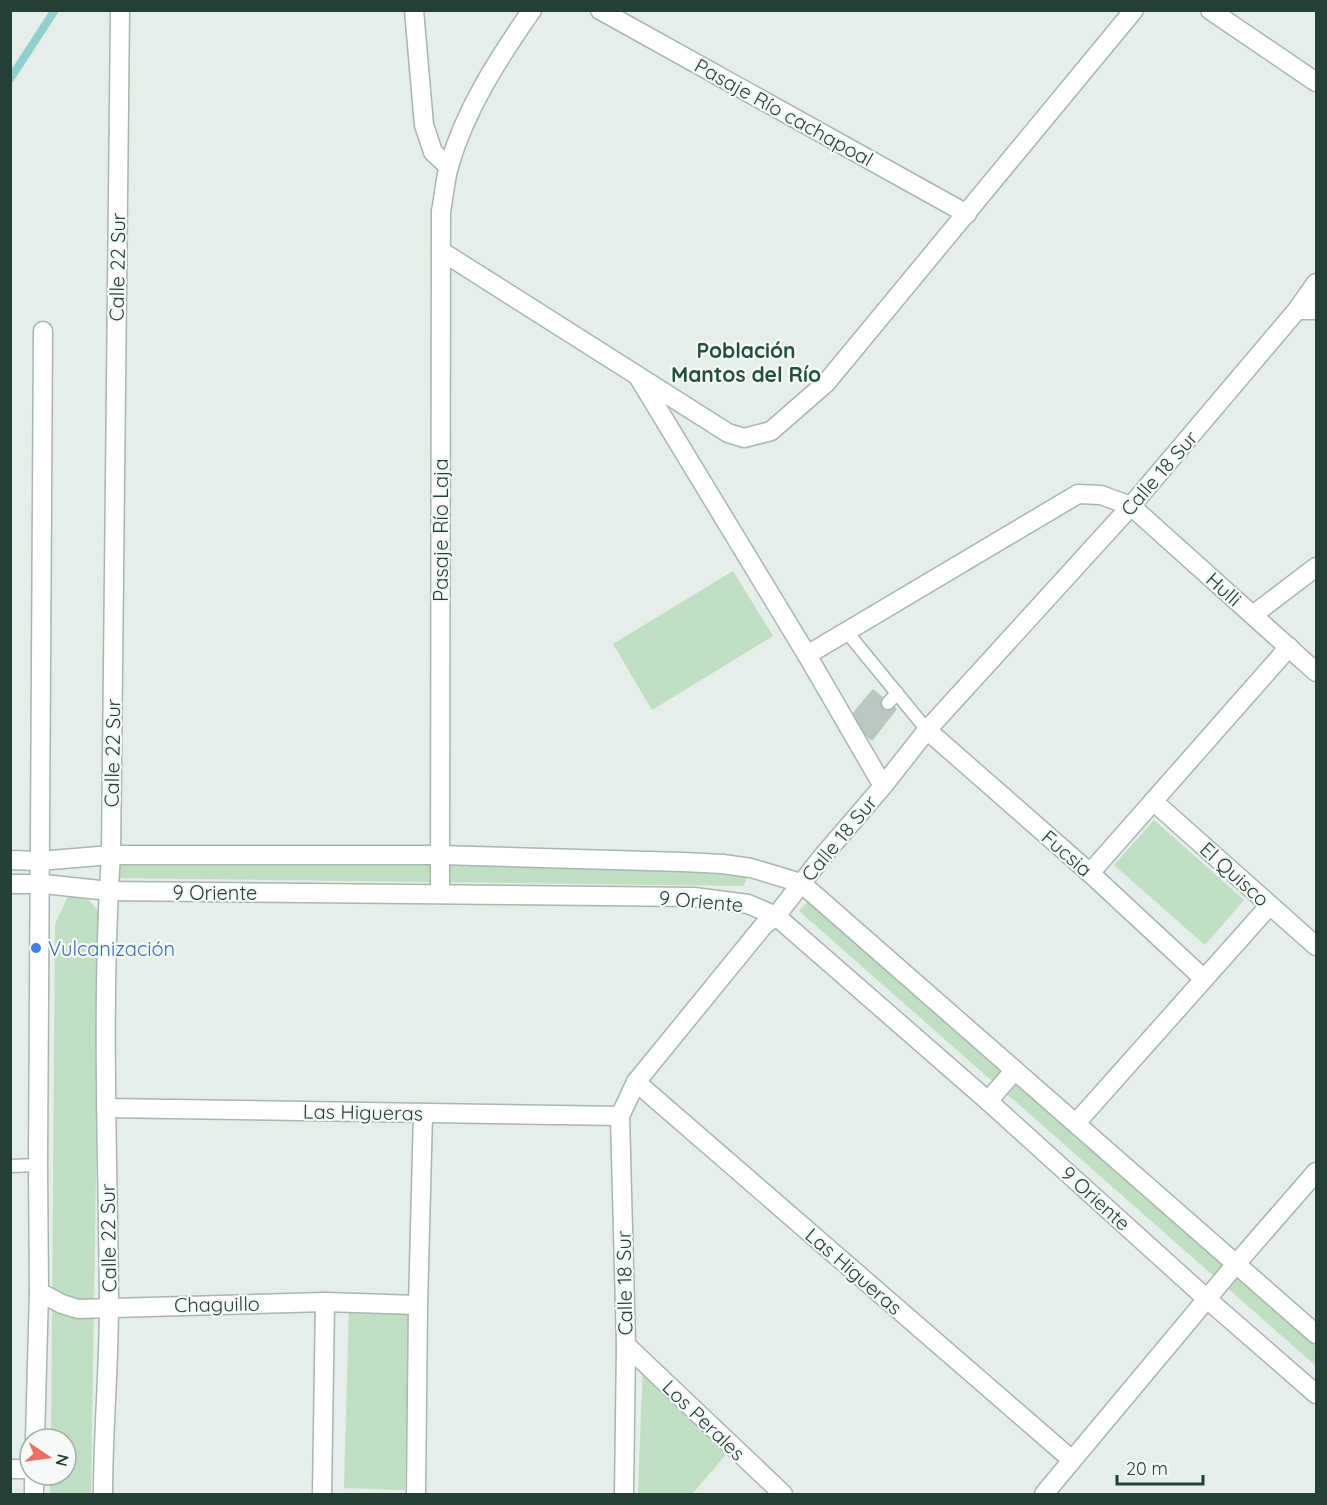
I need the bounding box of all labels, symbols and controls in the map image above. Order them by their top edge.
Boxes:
street label: Pasaje Río cachapoal [690,53,878,171]
street label: Calle 22 Sur [104,212,130,322]
district label: Población Mantos del Río [671,337,821,387]
street label: Calle 18 Sur [1115,425,1203,521]
street label: Pasaje Río Laja [428,458,453,602]
street label: Hulli [1201,567,1247,611]
street label: Calle 22 Sur [99,698,125,808]
street label: Calle 18 Sur [796,790,882,886]
street label: Fucsia [1037,824,1097,882]
street label: El Quisco [1195,836,1275,912]
street label: 9 Oriente [173,880,257,905]
street label: 9 Oriente [658,885,744,917]
place label: Vulcanización [48,936,175,961]
marker: Vulcanización [29,941,43,955]
street label: Las Higueras [303,1098,423,1126]
street label: 9 Oriente [1056,1160,1136,1236]
street label: Calle 22 Sur [95,1183,121,1293]
street label: Las Higueras [800,1222,908,1320]
street label: Calle 18 Sur [611,1230,637,1336]
street label: Chaguillo [174,1291,260,1317]
street label: Los Perales [657,1374,751,1466]
north arrow [18,1427,78,1487]
scale bar [1117,1448,1202,1486]
text: N [52,1452,74,1468]
text: 20 m [1126,1457,1168,1480]

